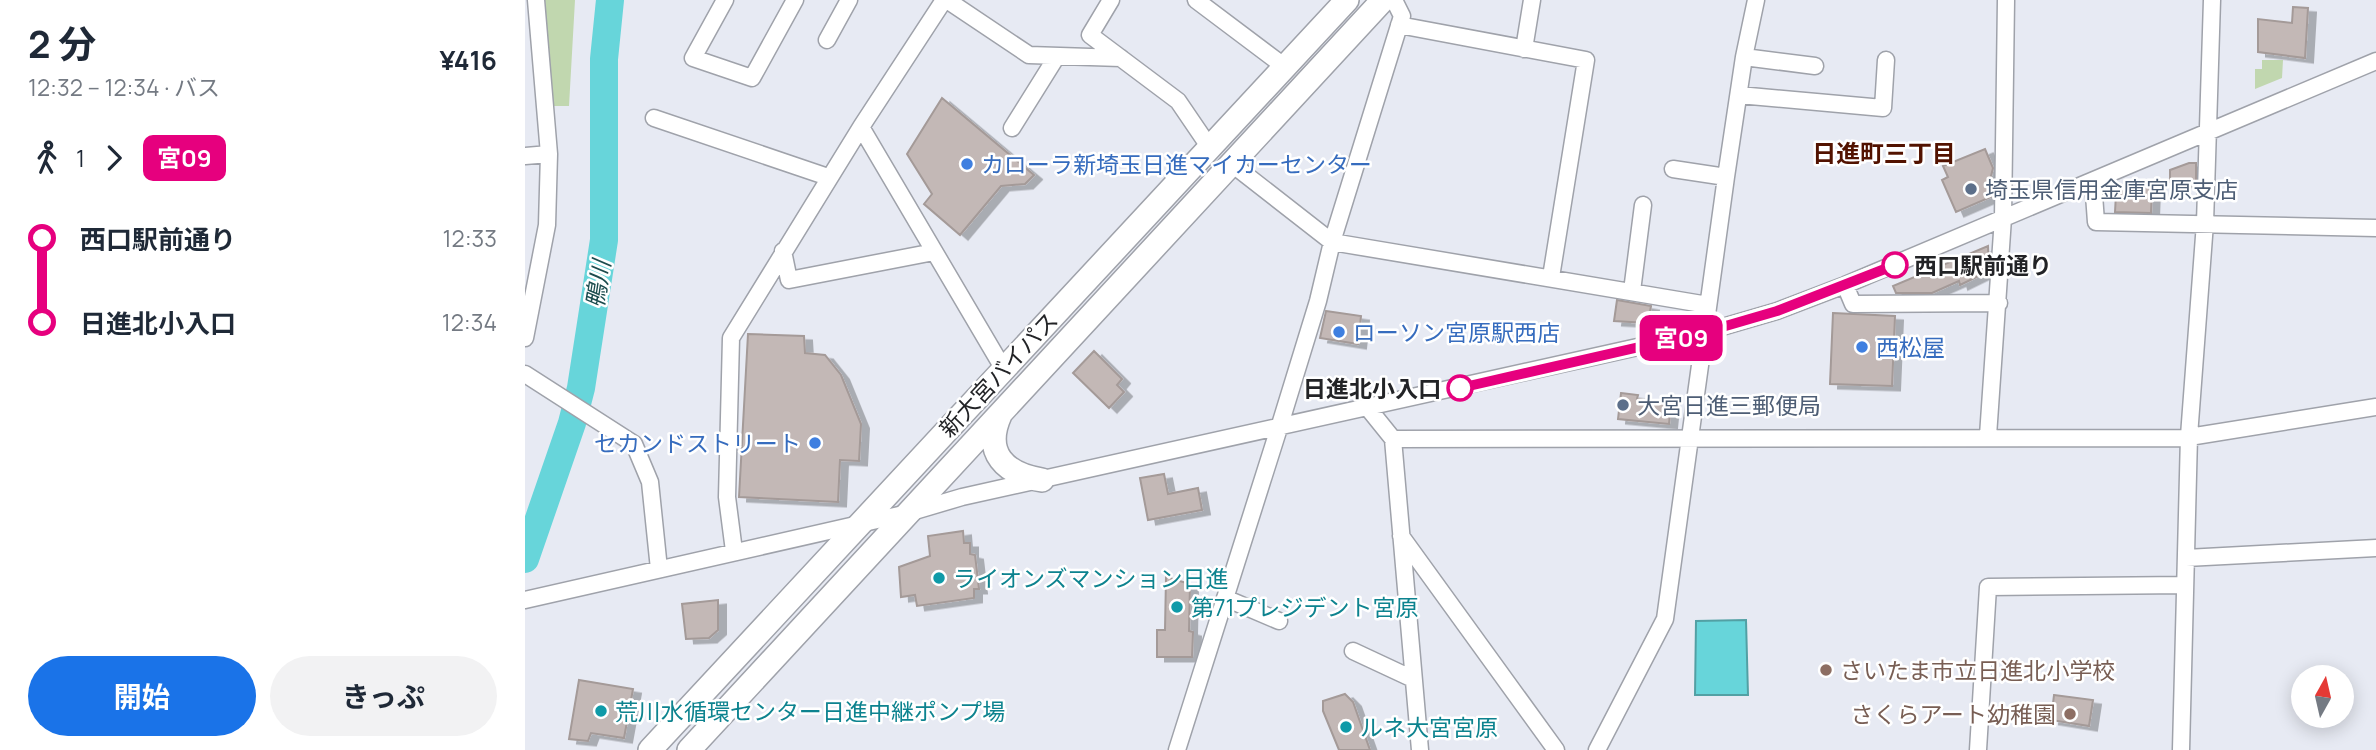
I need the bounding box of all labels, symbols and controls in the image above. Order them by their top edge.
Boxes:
text: 2 分 [28,17,96,69]
text: ¥416 [440,42,497,78]
text: 12:32 – 12:34 · バス [28,71,220,103]
district label: 日進町三丁目 [1812,136,1956,169]
icon: walk [28,139,66,177]
icon: forward [95,139,133,177]
text: 宮09 [157,141,212,174]
text: 1 [76,142,85,174]
place label: カローラ新埼玉日進マイカーセンター [981,148,1372,180]
marker: カローラ新埼玉日進マイカーセンター [959,156,975,172]
place label: 埼玉県信用金庫宮原支店 [1985,173,2238,205]
marker: 埼玉県信用金庫宮原支店 [1963,181,1979,197]
text: 西口駅前通り [80,221,236,257]
text: 12:33 [443,222,497,254]
place label: 西口駅前通り [1914,249,2052,281]
marker: 西口駅前通り [1882,252,1908,278]
water label: 鴨川 [577,255,618,310]
street label: 新大宮バイパス [932,304,1064,444]
text: 日進北小入口 [80,305,236,341]
text: 12:34 [442,306,497,338]
line badge: 宮09 [1641,315,1721,361]
place label: ローソン宮原駅西店 [1353,316,1560,348]
text: 宮09 [1654,321,1708,354]
marker: ローソン宮原駅西店 [1331,324,1347,340]
place label: 西松屋 [1876,331,1945,363]
marker: 西松屋 [1854,339,1870,355]
place label: 日進北小入口 [1303,372,1441,404]
marker: 日進北小入口 [1447,375,1473,401]
place label: 大宮日進三郵便局 [1637,389,1821,421]
marker: 大宮日進三郵便局 [1615,397,1631,413]
place label: セカンドストリート [594,427,801,459]
marker: セカンドストリート [807,435,823,451]
place label: ライオンズマンション日進 [953,562,1229,594]
marker: ライオンズマンション日進 [931,570,947,586]
place label: 第71プレジデント宮原 [1191,591,1419,623]
marker: 第71プレジデント宮原 [1169,599,1185,615]
place label: さいたま市立日進北小学校 [1840,654,2115,686]
button: 開始 [28,656,256,736]
button: きっぷ [270,656,497,736]
marker: さいたま市立日進北小学校 [1818,662,1834,678]
north arrow [2291,665,2354,728]
map controls [2291,665,2354,728]
place label: 荒川水循環センター日進中継ポンプ場 [615,695,1005,727]
place label: さくらアート幼稚園 [1850,698,2056,730]
marker: 荒川水循環センター日進中継ポンプ場 [593,703,609,719]
marker: さくらアート幼稚園 [2062,706,2078,722]
place label: ルネ大宮宮原 [1360,711,1498,743]
marker: ルネ大宮宮原 [1338,719,1354,735]

